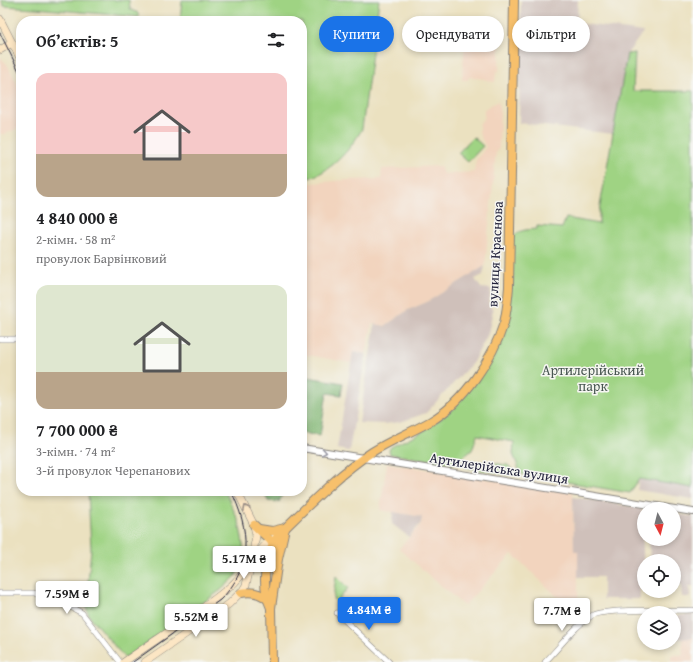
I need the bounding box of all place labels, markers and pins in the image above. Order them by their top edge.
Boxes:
pin: 5.17M ₴ [207,546,281,580]
pin: 7.59M ₴ [30,581,104,615]
pin: 4.84M ₴ [332,597,406,631]
pin: 7.7M ₴ [529,598,595,632]
pin: 5.52M ₴ [159,604,233,638]

